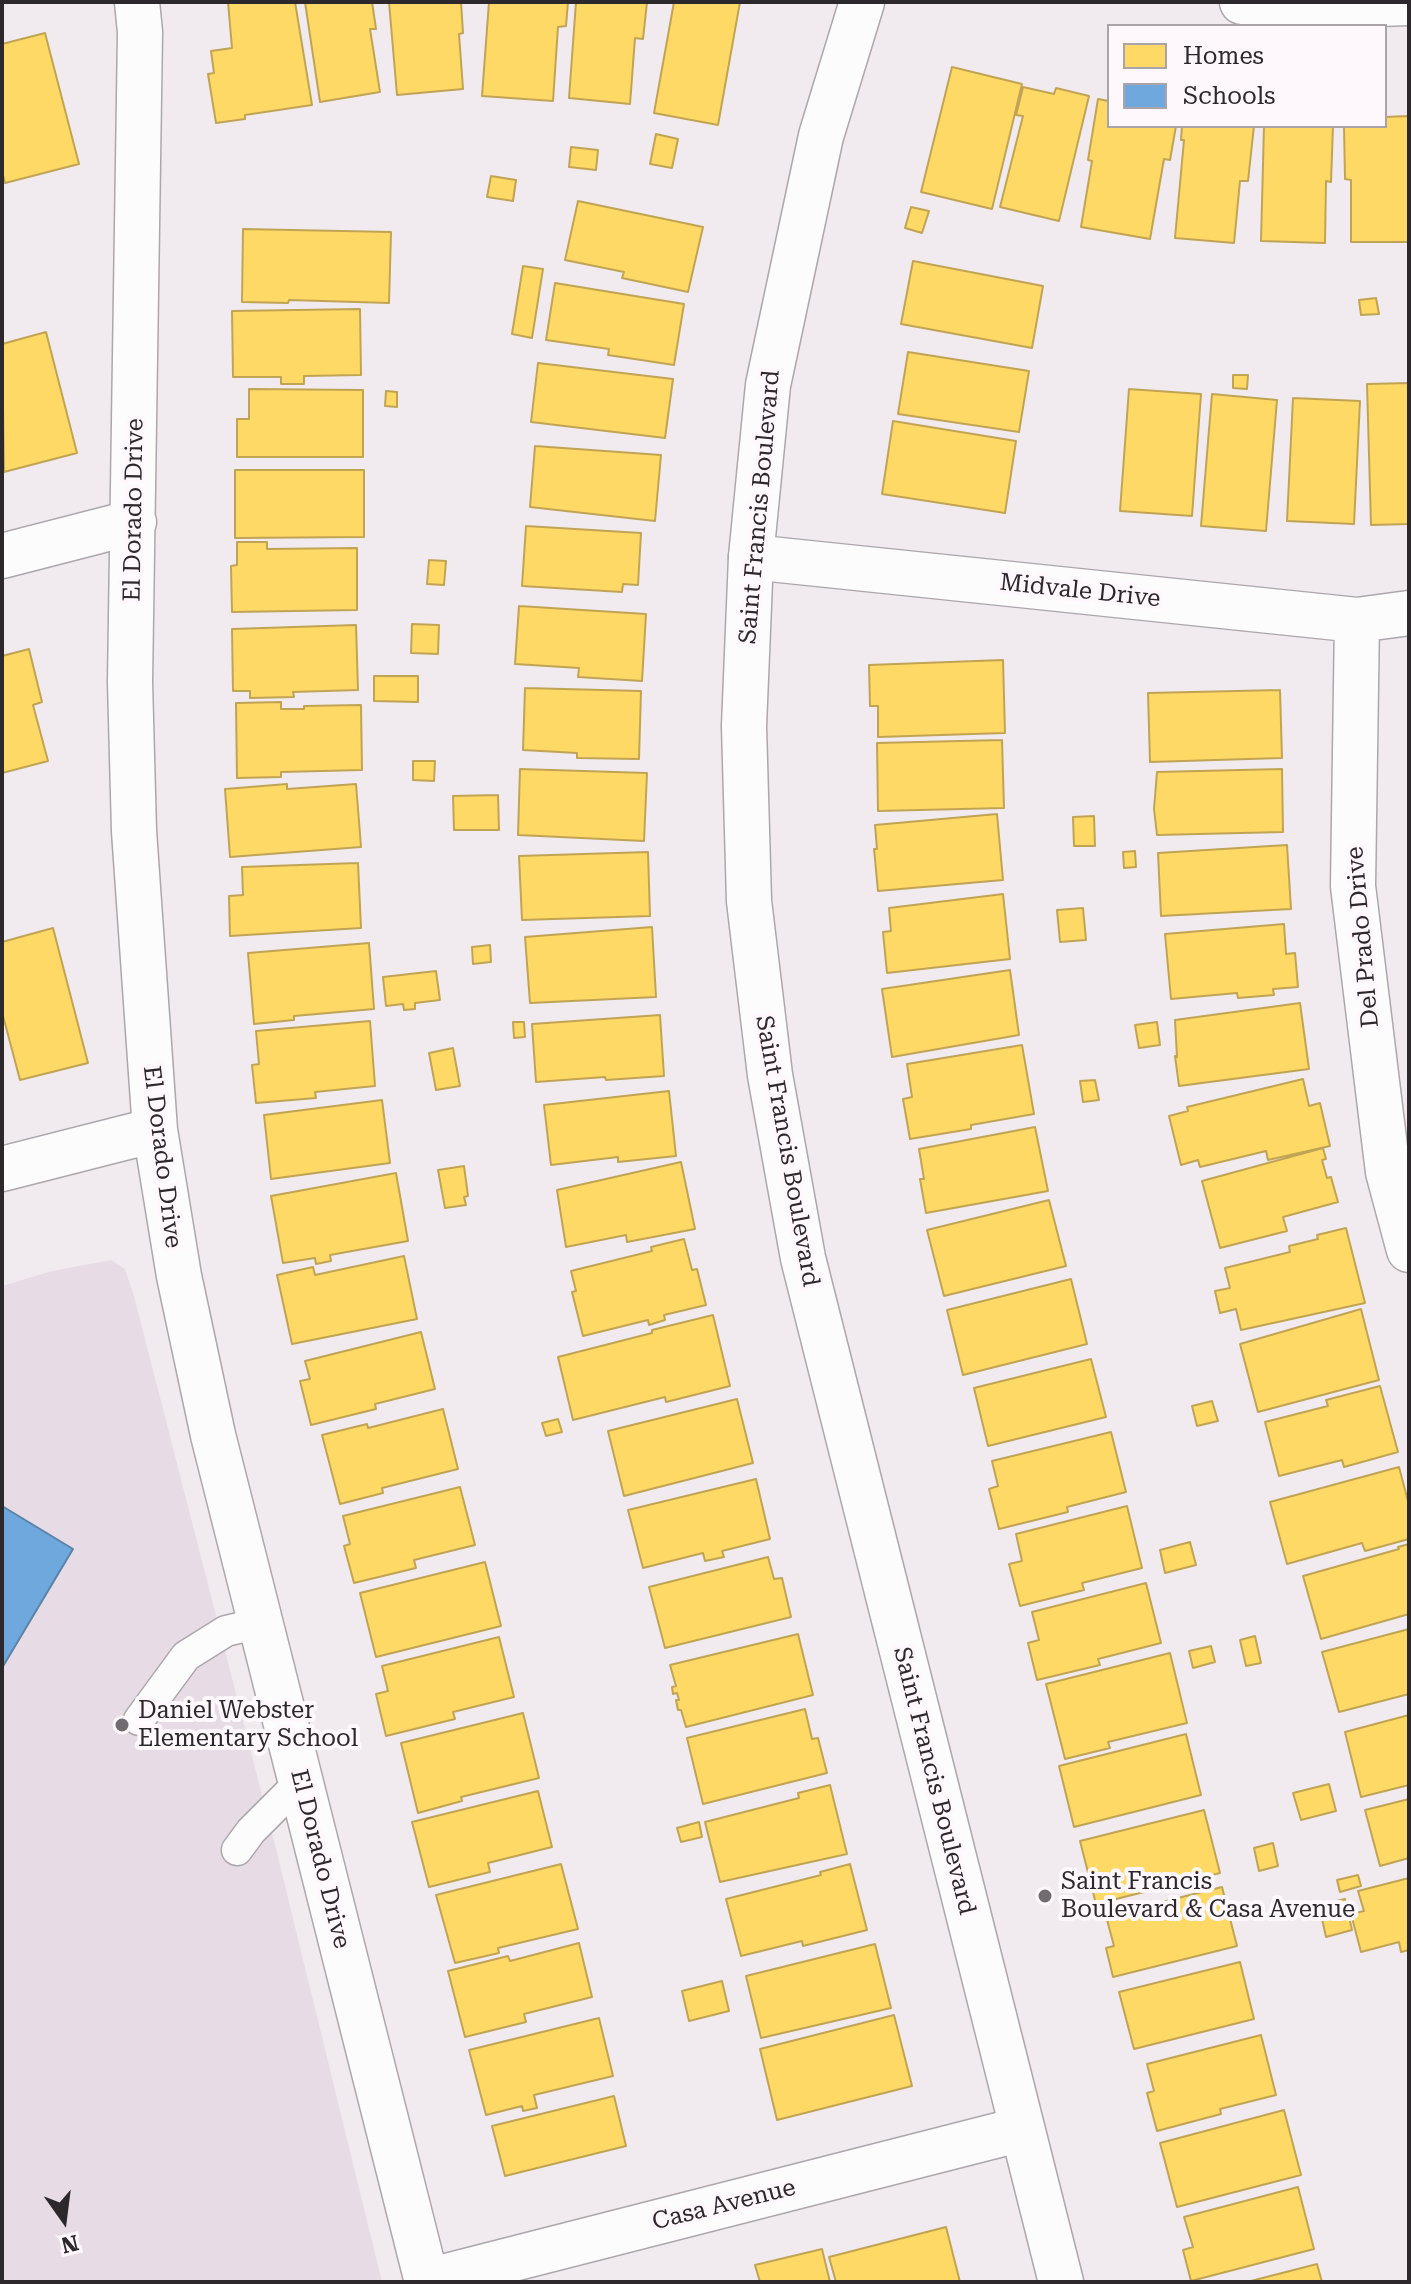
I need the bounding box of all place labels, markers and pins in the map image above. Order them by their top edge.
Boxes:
place label: Daniel Webster Elementary School [138,1697,358,1753]
marker: Daniel Webster Elementary School [113,1716,131,1734]
place label: Saint Francis Boulevard & Casa Avenue [1061,1868,1355,1924]
marker: Saint Francis Boulevard & Casa Avenue [1036,1887,1054,1905]

